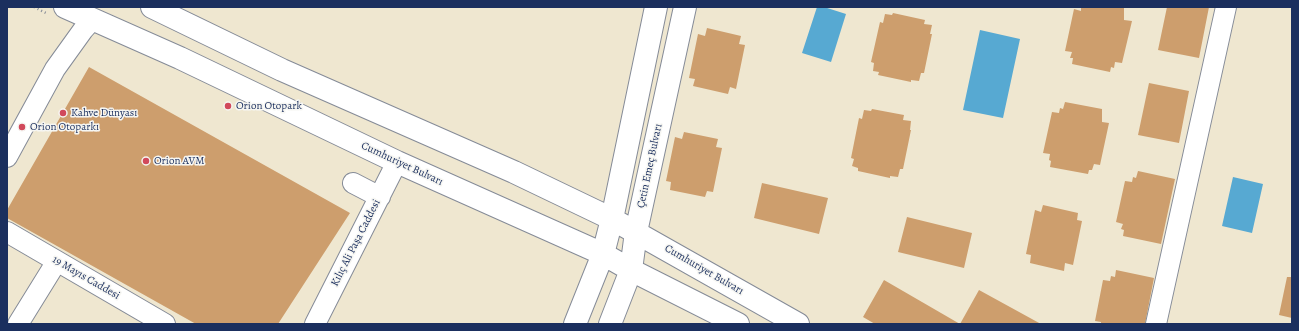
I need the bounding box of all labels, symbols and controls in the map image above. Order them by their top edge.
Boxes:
place label: Orion Otopark [236,99,302,113]
marker: Orion Otopark [223,101,233,111]
place label: Kahve Dünyası [71,106,137,120]
marker: Kahve Dünyası [58,108,68,118]
place label: Orion Otoparkı [30,120,99,134]
marker: Orion Otoparkı [17,122,27,132]
street label: Çetin Emeç Bulvarı [635,123,665,209]
street label: Cumhuriyet Bulvarı [359,139,445,189]
place label: Orion AVM [154,154,204,168]
marker: Orion AVM [141,156,151,166]
street label: Kılıç Ali Paşa Caddesi [328,197,384,289]
street label: Cumhuriyet Bulvarı [662,242,746,298]
street label: 19 Mayıs Caddesi [50,253,122,303]

